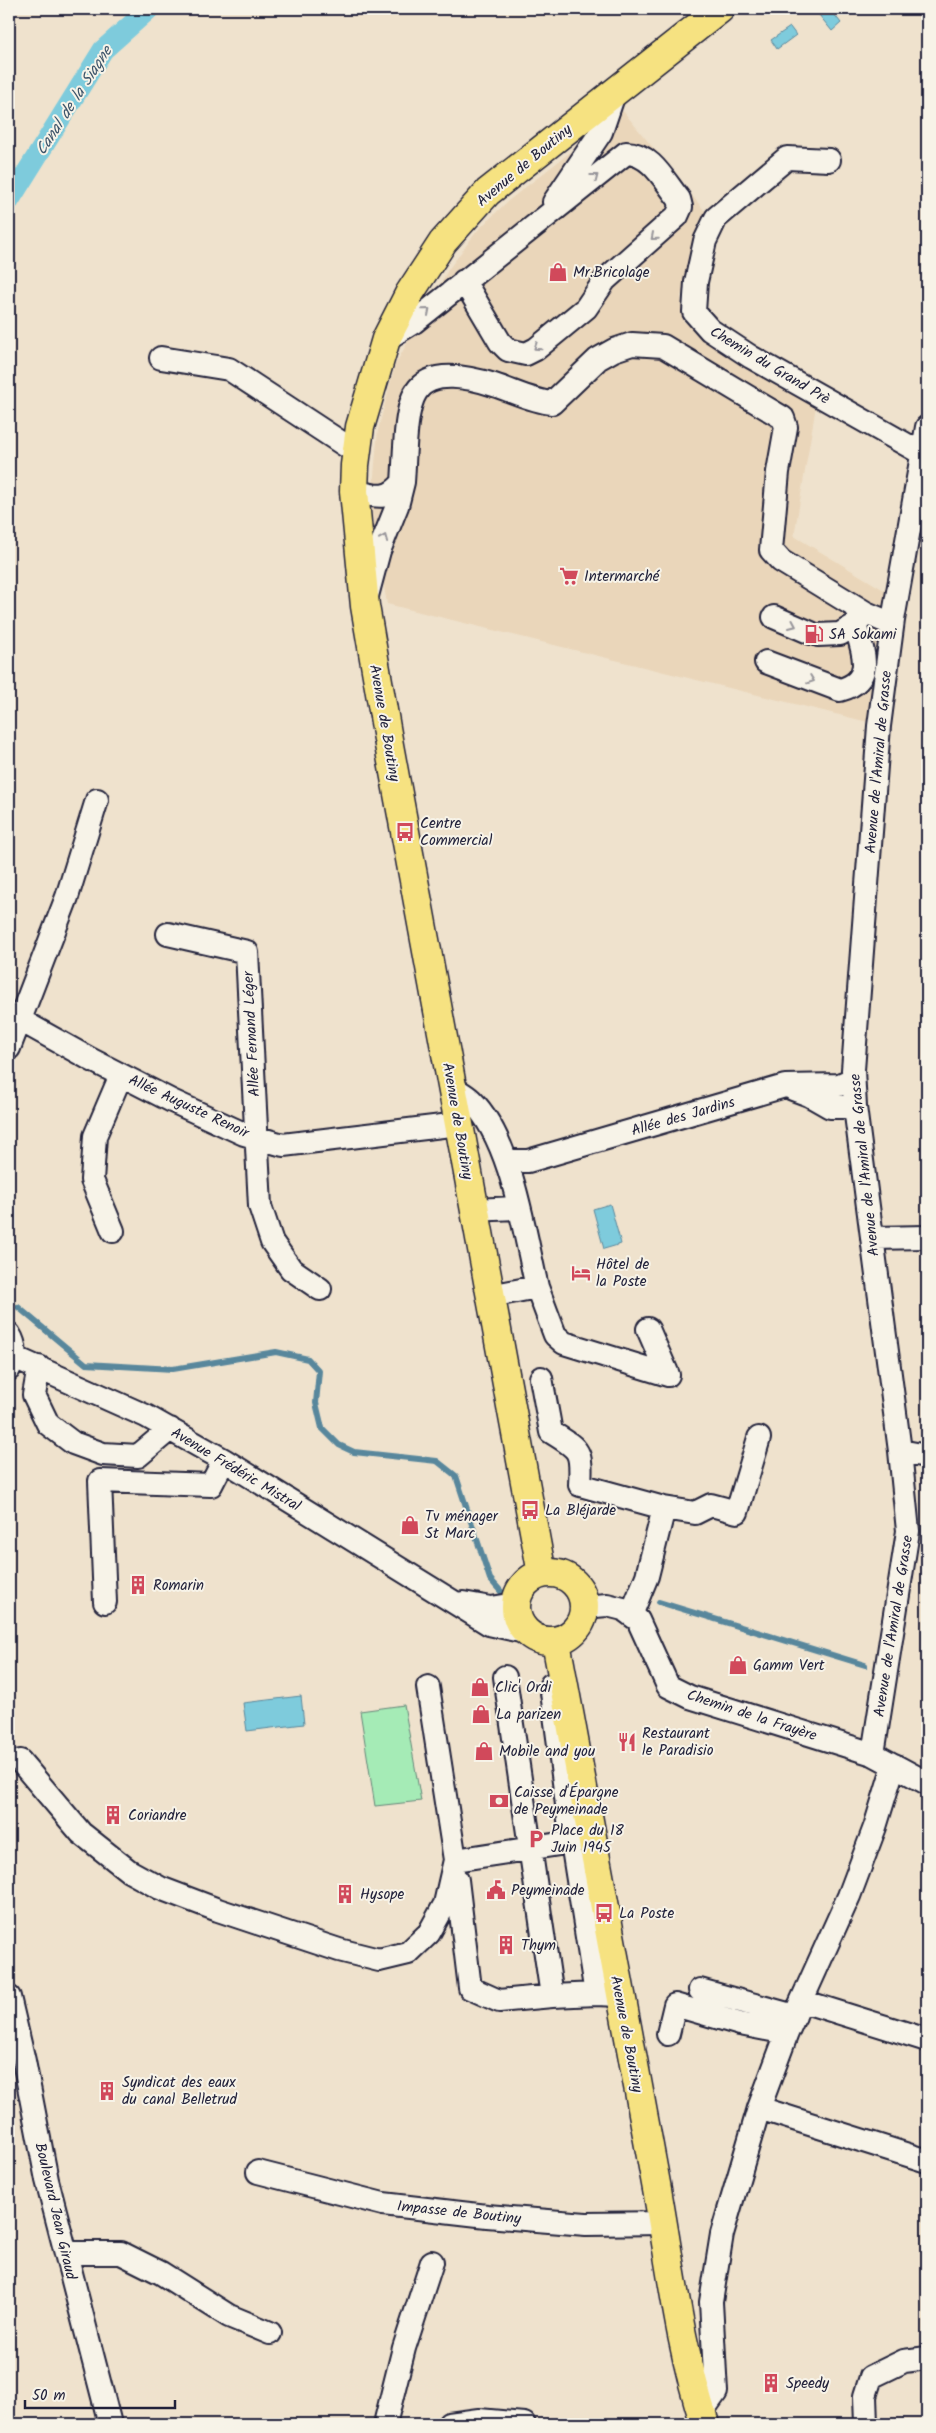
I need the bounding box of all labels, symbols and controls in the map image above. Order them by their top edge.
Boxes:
water label: Canal de la Siagne [29,40,120,160]
street label: Avenue de Boutiny [472,118,578,213]
one-way arrow [589,175,598,183]
one-way arrow [651,231,660,240]
shop icon: Mr.Bricolage [547,261,569,283]
place label: Mr.Bricolage [573,261,650,285]
one-way arrow [421,308,430,317]
street label: Chemin du Grand Prè [705,320,834,411]
one-way arrow [533,341,542,351]
one-way arrow [378,534,389,543]
supermarket icon: Intermarché [558,565,580,587]
place label: Intermarché [584,565,661,589]
one-way arrow [788,619,797,629]
fuel station icon: SA Sokami [803,623,825,645]
place label: SA Sokami [829,623,898,647]
street label: Avenue de Boutiny [362,663,406,785]
street label: Avenue de l'Amiral de Grasse [859,669,899,855]
one-way arrow [806,674,815,684]
place label: Centre Commercial [420,812,493,853]
bus stop icon: Centre Commercial [394,821,416,843]
street label: Allée Fernand Léger [237,970,267,1097]
street label: Avenue de Boutiny [435,1061,479,1183]
street label: Allée Auguste Renoir [124,1069,254,1146]
street label: Avenue de l'Amiral de Grasse [843,1072,887,1257]
street label: Allée des Jardins [629,1091,739,1143]
place label: Hôtel de la Poste [596,1253,650,1294]
hotel icon: Hôtel de la Poste [570,1262,592,1284]
street label: Avenue Frédéric Mistral [166,1421,305,1518]
bus stop icon: La Bléjarde [519,1499,541,1521]
place label: La Bléjarde [545,1499,616,1523]
place label: Tv ménager St Marc [425,1505,499,1546]
shop icon: Tv ménager St Marc [399,1514,421,1536]
street label: Avenue de l'Amiral de Grasse [868,1533,920,1719]
building icon: Romarin [127,1574,149,1596]
place label: Romarin [153,1574,204,1598]
shop icon: Gamm Vert [727,1654,749,1676]
place label: Gamm Vert [753,1654,825,1678]
shop icon: Clic' Ordi [469,1676,491,1698]
place label: Clic' Ordi [495,1676,553,1700]
street label: Chemin de la Frayère [684,1684,820,1748]
shop icon: La parizen [470,1703,492,1725]
place label: La parizen [496,1703,561,1727]
place label: Restaurant le Paradisio [642,1722,714,1763]
restaurant icon: Restaurant le Paradisio [616,1731,638,1753]
shop icon: Mobile and you [473,1740,495,1762]
place label: Mobile and you [499,1740,595,1764]
place label: Caisse d'Épargne de Peymeinade [514,1781,619,1822]
bank icon: Caisse d'Épargne de Peymeinade [488,1790,510,1812]
building icon: Coriandre [102,1804,124,1826]
place label: Coriandre [128,1804,187,1828]
place label: Place du 18 Juin 1945 [551,1819,625,1860]
parking icon: Place du 18 Juin 1945 [525,1828,547,1850]
public building icon: Peymeinade [485,1879,507,1901]
place label: Peymeinade [511,1879,585,1903]
building icon: Hysope [334,1883,356,1905]
place label: Hysope [360,1883,404,1907]
bus stop icon: La Poste [593,1902,615,1924]
place label: La Poste [619,1902,674,1926]
building icon: Thym [495,1934,517,1956]
place label: Thym [521,1934,556,1958]
street label: Avenue de Boutiny [603,1974,649,2096]
place label: Syndicat des eaux du canal Belletrud [122,2071,238,2112]
building icon: Syndicat des eaux du canal Belletrud [96,2080,118,2102]
street label: Boulevard Jean Giraud [28,2140,83,2283]
street label: Impasse de Boutiny [396,2195,523,2232]
building icon: Speedy [760,2372,782,2394]
place label: Speedy [786,2372,830,2396]
scale bar [25,2378,175,2410]
text: 50 m [32,2384,66,2408]

